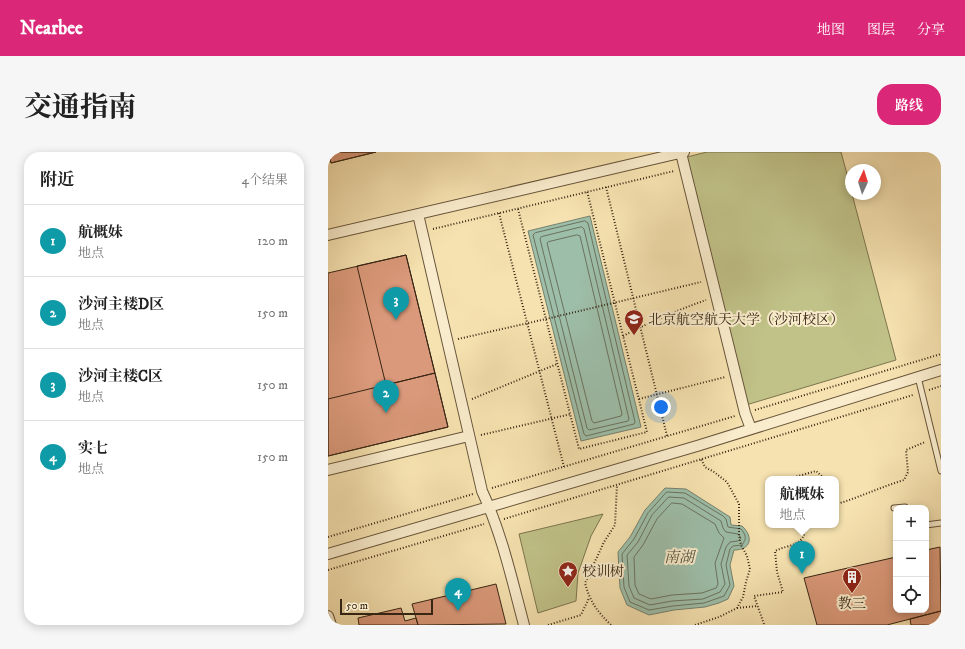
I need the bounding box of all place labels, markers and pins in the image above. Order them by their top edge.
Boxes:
pin: 3 [383,287,409,320]
school or university icon: 北京航空航天大学（沙河校区） [623,308,645,336]
place label: 北京航空航天大学（沙河校区） [648,311,844,329]
pin: 2 [373,380,399,413]
pin: 1 [789,541,815,574]
place icon: 校训树 [557,560,579,588]
place label: 校训树 [582,563,624,581]
building icon: 教三 [841,566,863,594]
pin: 4 [445,578,471,611]
place label: 教三 [838,595,866,613]

